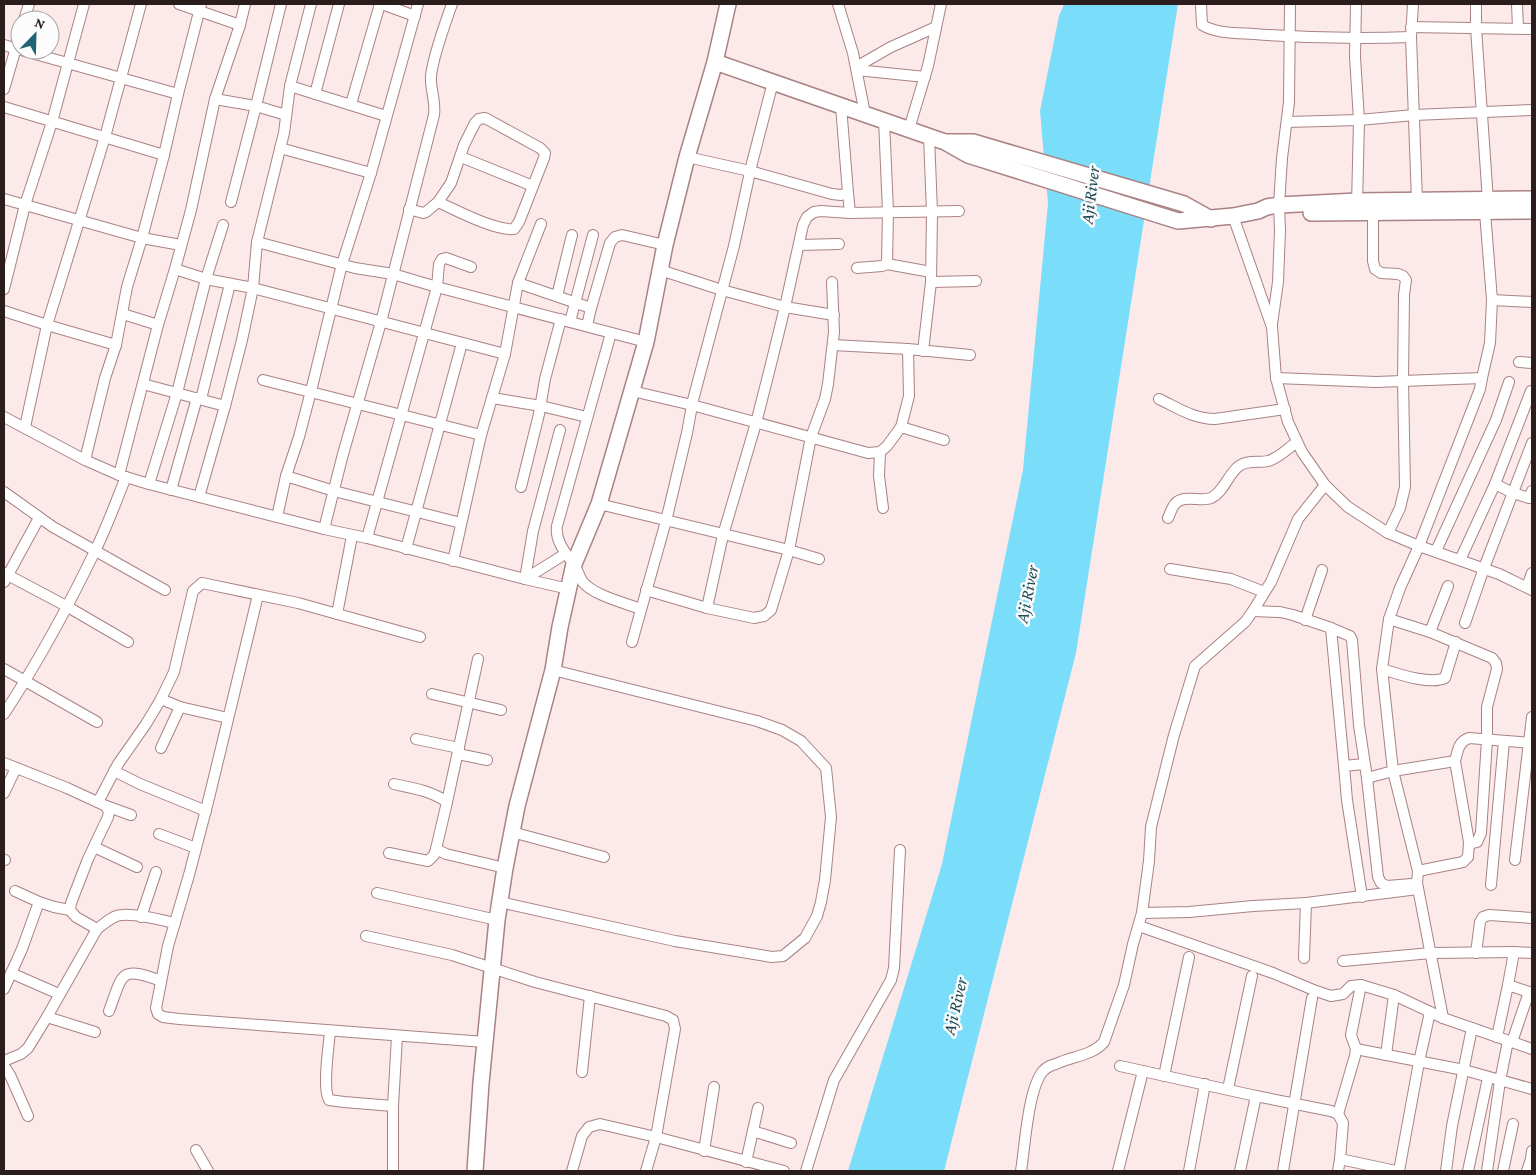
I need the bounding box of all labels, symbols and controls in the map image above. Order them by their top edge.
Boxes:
north arrow [10,10,60,60]
text: N [33,14,48,32]
water label: Aji River [1076,164,1105,226]
water label: Aji River [1011,563,1043,626]
water label: Aji River [938,975,972,1038]

